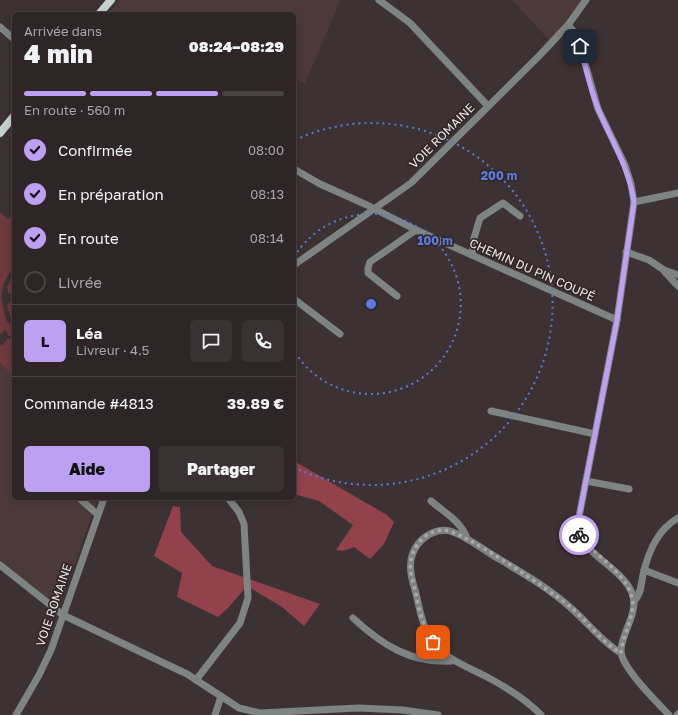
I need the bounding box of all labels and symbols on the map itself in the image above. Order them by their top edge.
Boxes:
pin [563,29,597,63]
street label: VOIE ROMAINE [406,100,477,171]
text: 200 m [481,168,517,183]
text: 100 m [417,233,453,248]
street label: CHEMIN DU PIN COUPÉ [467,235,597,304]
centre of rings [364,297,378,311]
courier [559,515,599,555]
street label: VOIE ROMAINE [32,562,75,648]
pin [416,625,450,659]

